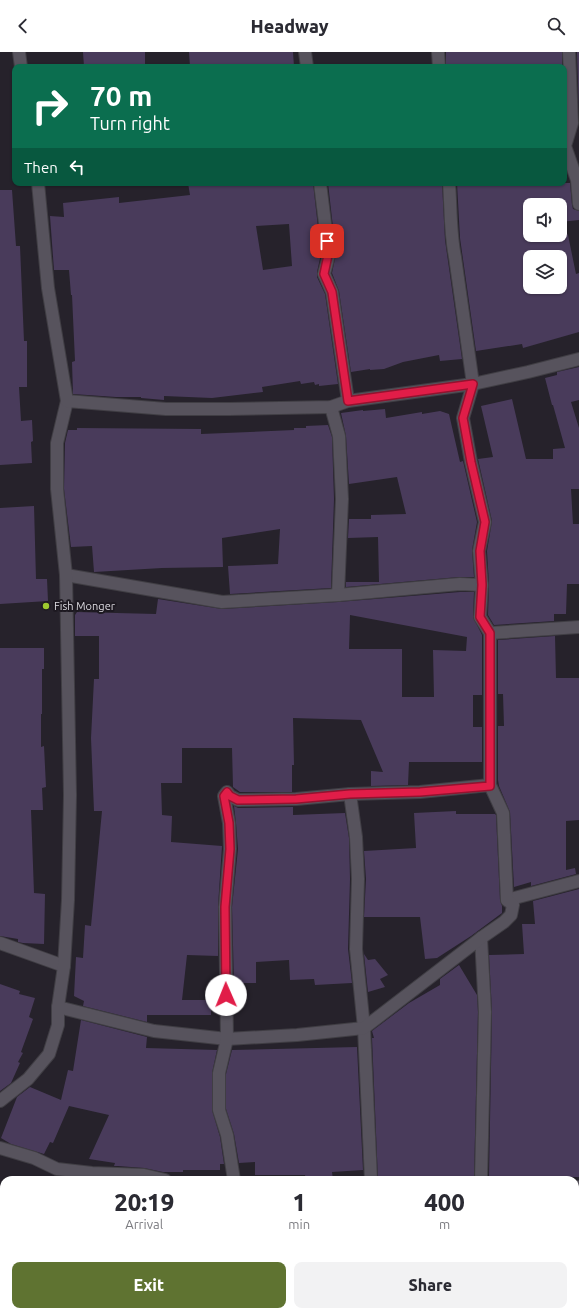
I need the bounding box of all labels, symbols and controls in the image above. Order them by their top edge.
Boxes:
icon: back [12,15,34,37]
icon: search [545,15,567,37]
text: Headway [250,16,329,36]
icon: right [24,80,76,132]
text: 70 m [90,80,152,111]
text: Turn right [90,113,170,133]
icon: left [66,156,88,178]
text: Then [24,159,58,176]
map controls [523,198,567,294]
button: sound [523,198,567,242]
pin [310,224,344,258]
icon: arrive [316,230,338,252]
button: layers [523,250,567,294]
place label: Fish Monger [54,600,116,612]
marker: Fish Monger [41,601,51,611]
position arrow [205,974,247,1016]
text: 20:19 [114,1189,174,1216]
text: 1 [292,1189,306,1216]
text: 400 [424,1189,465,1216]
text: Arrival [125,1217,163,1231]
text: min [288,1217,310,1231]
text: m [439,1217,450,1231]
button: Exit [12,1262,286,1308]
button: Share [294,1262,567,1308]

